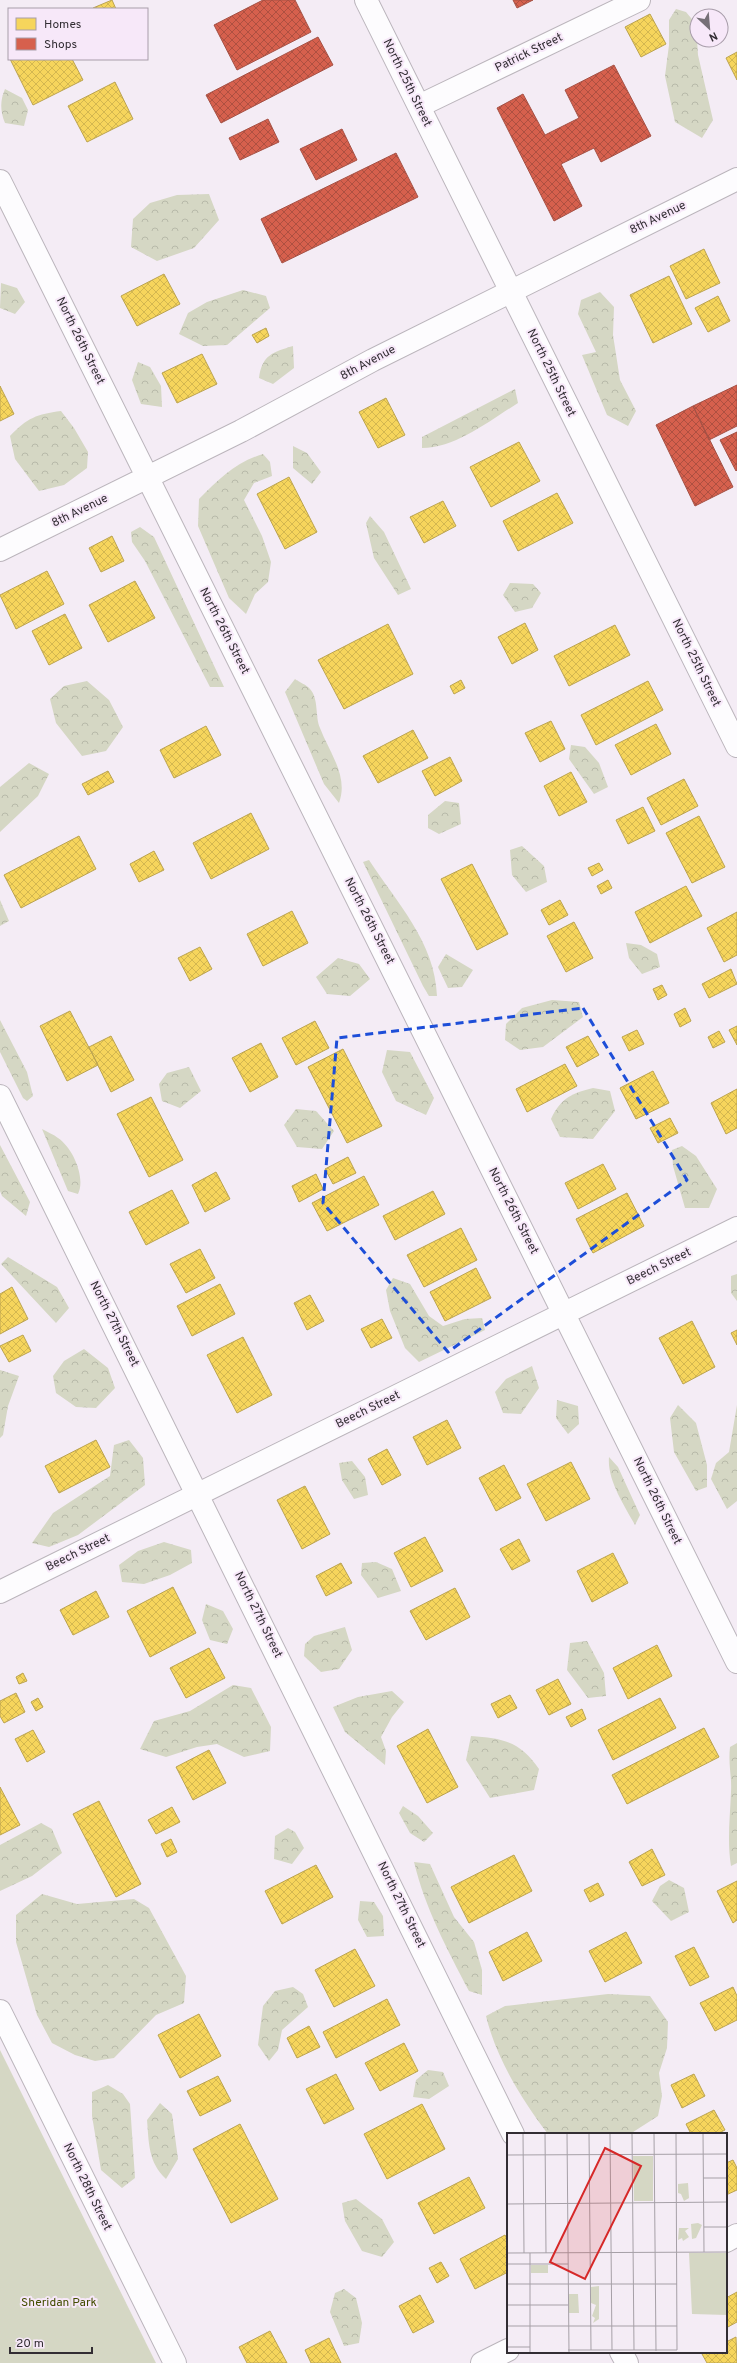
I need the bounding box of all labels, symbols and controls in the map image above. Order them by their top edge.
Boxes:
legend [8,8,148,60]
north arrow [689,8,729,48]
text: Homes [44,17,81,33]
text: N [706,28,720,44]
street label: Patrick Street [493,30,565,76]
text: Shops [44,37,77,53]
street label: North 25th Street [379,37,435,129]
street label: 8th Avenue [627,198,689,238]
street label: North 26th Street [52,295,108,387]
street label: North 25th Street [523,327,579,419]
street label: 8th Avenue [337,342,399,384]
street label: 8th Avenue [49,491,111,531]
street label: North 26th Street [195,585,253,677]
street label: North 25th Street [668,617,724,709]
street label: North 26th Street [340,875,398,967]
street label: North 26th Street [484,1165,542,1257]
street label: Beech Street [624,1244,694,1290]
street label: North 27th Street [86,1279,142,1369]
street label: Beech Street [333,1387,403,1433]
street label: North 26th Street [629,1455,685,1547]
street label: Beech Street [43,1530,113,1576]
street label: North 27th Street [230,1569,286,1661]
street label: North 27th Street [373,1859,429,1951]
inset map [507,2133,727,2353]
street label: North 28th Street [59,2141,115,2233]
park label: Sheridan Park [21,2295,97,2311]
scale bar [10,2329,92,2355]
text: 20 m [16,2336,44,2352]

